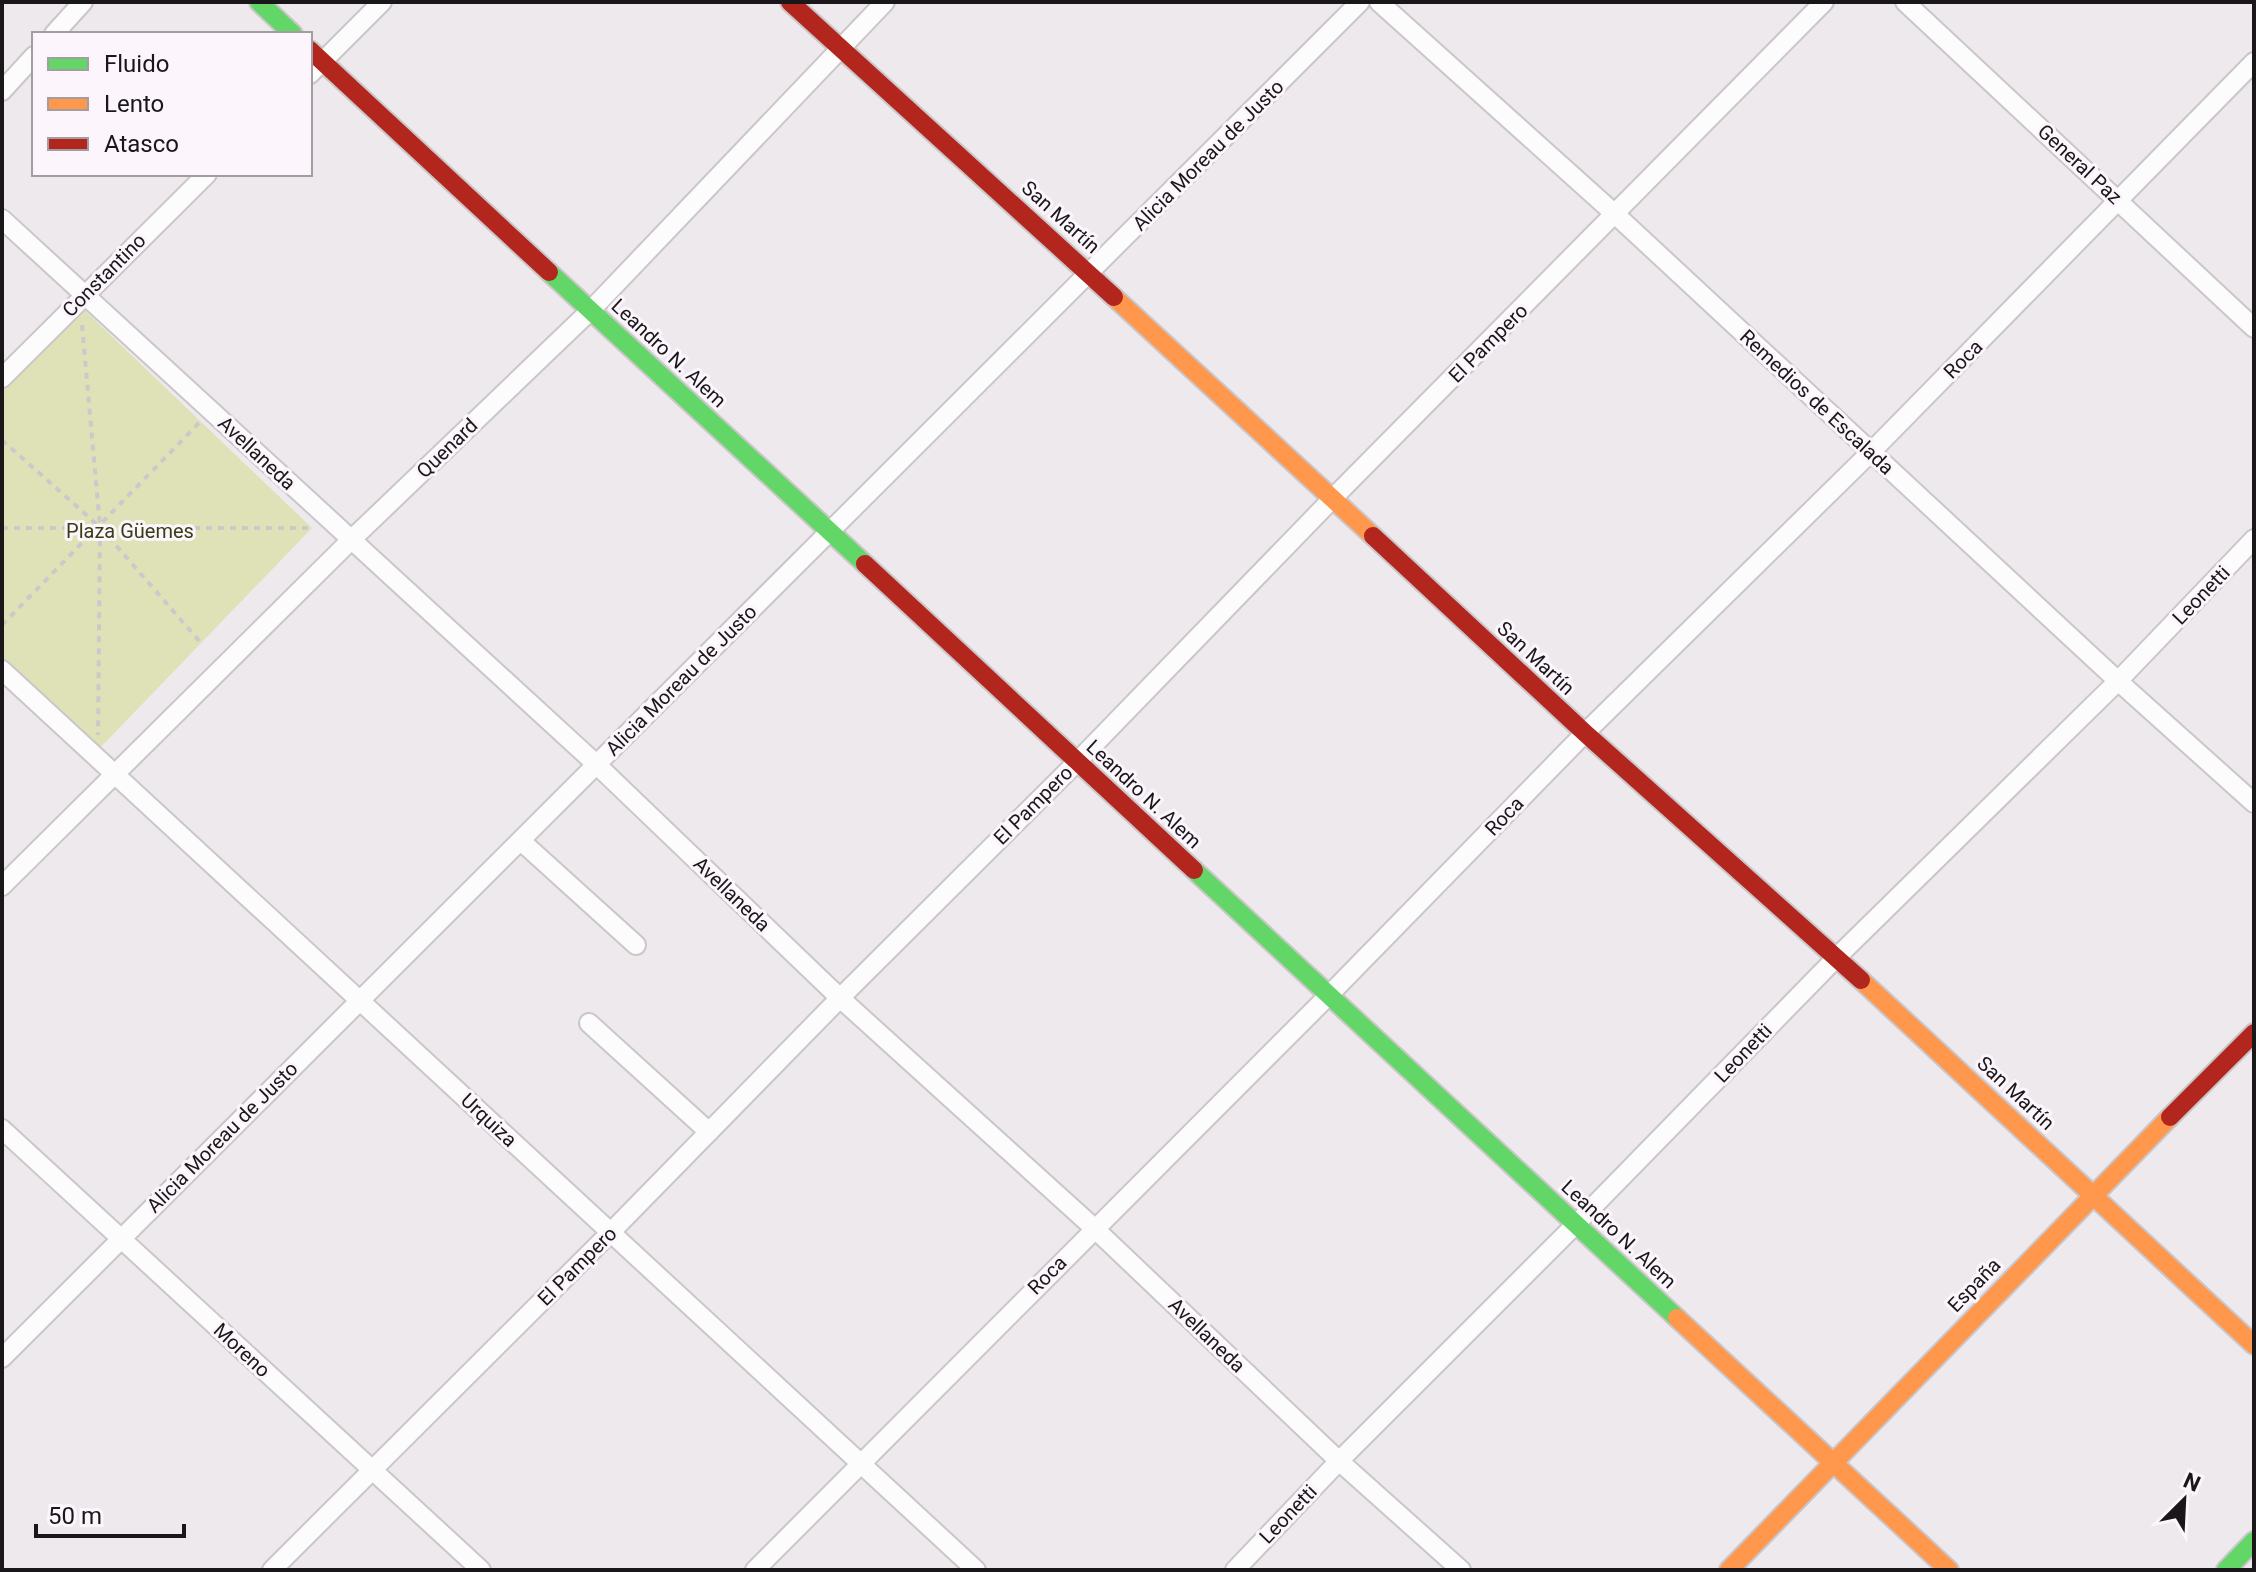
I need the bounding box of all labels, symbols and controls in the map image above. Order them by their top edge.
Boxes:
legend [32,32,312,176]
text: Fluido [104,50,169,78]
street label: Alicia Moreau de Justo [1127,74,1289,236]
text: Lento [104,90,164,118]
street label: General Paz [2033,119,2127,209]
text: Atasco [104,130,179,158]
street label: San Martín [1017,176,1105,258]
street label: Constantino [57,228,151,322]
street label: Leandro N. Alem [607,294,731,412]
street label: El Pampero [1443,298,1533,388]
street label: Remedios de Escalada [1735,324,1899,480]
street label: Roca [1939,335,1987,383]
street label: Avellaneda [213,411,301,495]
street label: Quenard [412,413,482,483]
park label: Plaza Güemes [66,519,194,543]
street label: Leonetti [2167,561,2235,629]
street label: Alicia Moreau de Justo [600,599,762,761]
street label: San Martín [1492,616,1580,700]
street label: Leandro N. Alem [1082,735,1206,853]
street label: El Pampero [988,760,1078,850]
street label: Roca [1480,791,1528,841]
street label: Avellaneda [689,852,775,936]
street label: Leonetti [1709,1019,1777,1087]
street label: San Martín [1972,1051,2060,1135]
street label: Alicia Moreau de Justo [141,1056,303,1218]
street label: Urquiza [456,1088,522,1152]
street label: Leandro N. Alem [1557,1175,1681,1293]
street label: El Pampero [532,1221,622,1311]
street label: Roca [1023,1251,1071,1299]
street label: España [1943,1253,2005,1317]
street label: Avellaneda [1164,1293,1250,1377]
street label: Moreno [209,1318,275,1382]
north arrow [2144,1460,2224,1540]
text: N [2180,1468,2204,1497]
street label: Leonetti [1254,1480,1322,1548]
scale bar [36,1488,184,1538]
text: 50 m [48,1502,102,1530]

